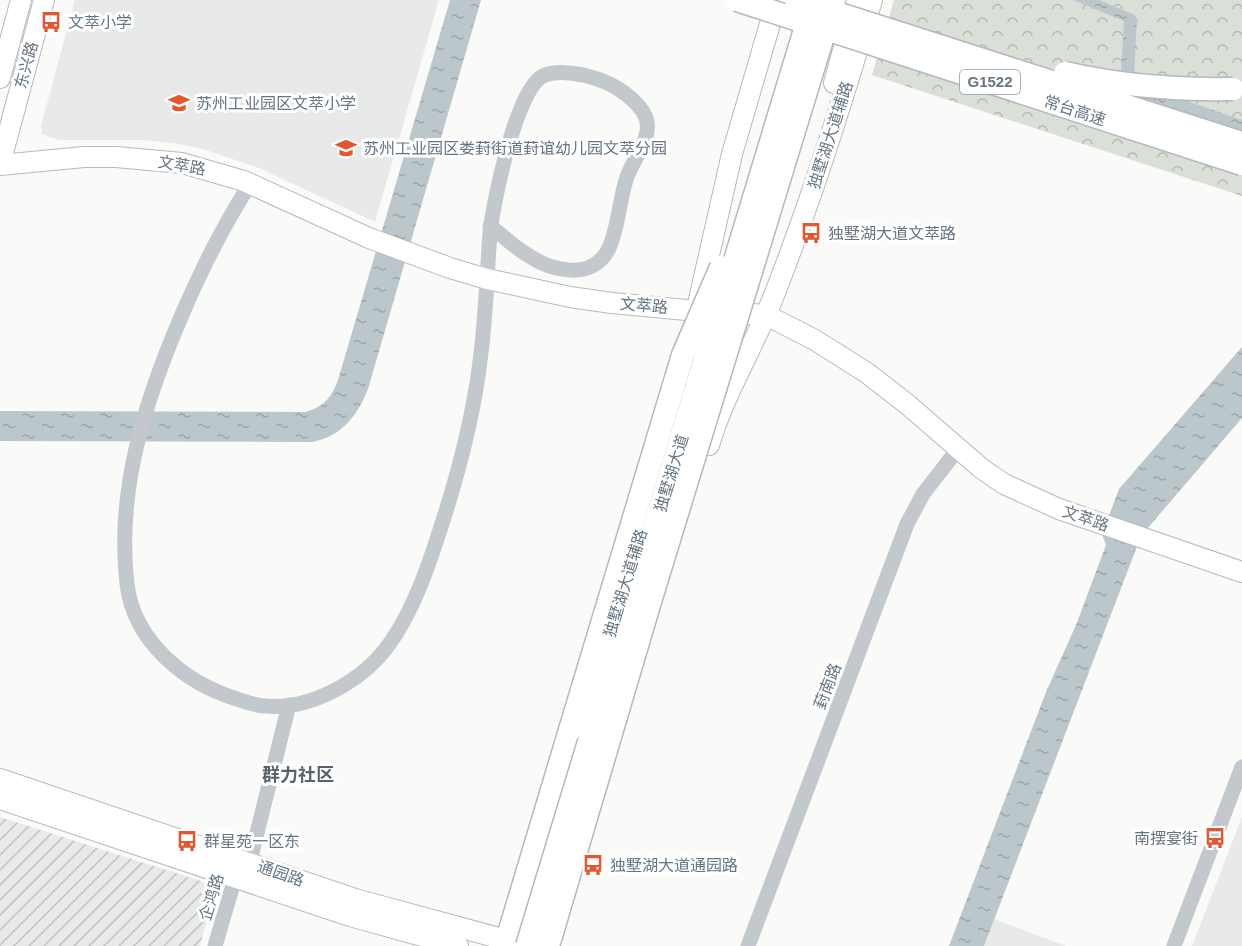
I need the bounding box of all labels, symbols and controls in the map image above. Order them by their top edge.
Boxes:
bus stop icon: 文萃小学 [39,10,63,34]
place label: 文萃小学 [68,14,132,31]
street label: 东兴路 [12,40,41,91]
road number: G1522 [960,70,1020,94]
street label: 独墅湖大道辅路 [805,79,856,191]
school or university icon: 苏州工业园区文萃小学 [167,91,191,115]
street label: 常台高速 [1042,93,1108,128]
place label: 苏州工业园区文萃小学 [196,95,356,112]
school or university icon: 苏州工业园区娄葑街道葑谊幼儿园文萃分园 [334,136,358,160]
place label: 苏州工业园区娄葑街道葑谊幼儿园文萃分园 [363,140,667,157]
street label: 文萃路 [157,153,207,178]
bus stop icon: 独墅湖大道文萃路 [799,221,823,245]
place label: 独墅湖大道文萃路 [828,225,956,242]
street label: 文萃路 [619,295,669,316]
street label: 独墅湖大道 [652,432,691,514]
street label: 文萃路 [1060,503,1111,534]
street label: 独墅湖大道辅路 [601,527,650,639]
street label: 葑南路 [811,661,844,712]
district label: 群力社区 [262,765,334,785]
bus stop icon: 南摆宴街 [1203,826,1227,850]
bus stop icon: 群星苑一区东 [175,829,199,853]
place label: 南摆宴街 [1134,830,1198,847]
place label: 群星苑一区东 [204,833,300,850]
bus stop icon: 独墅湖大道通园路 [581,853,605,877]
place label: 独墅湖大道通园路 [610,857,738,874]
street label: 通园路 [255,858,306,889]
street label: 企鸿路 [196,872,227,923]

